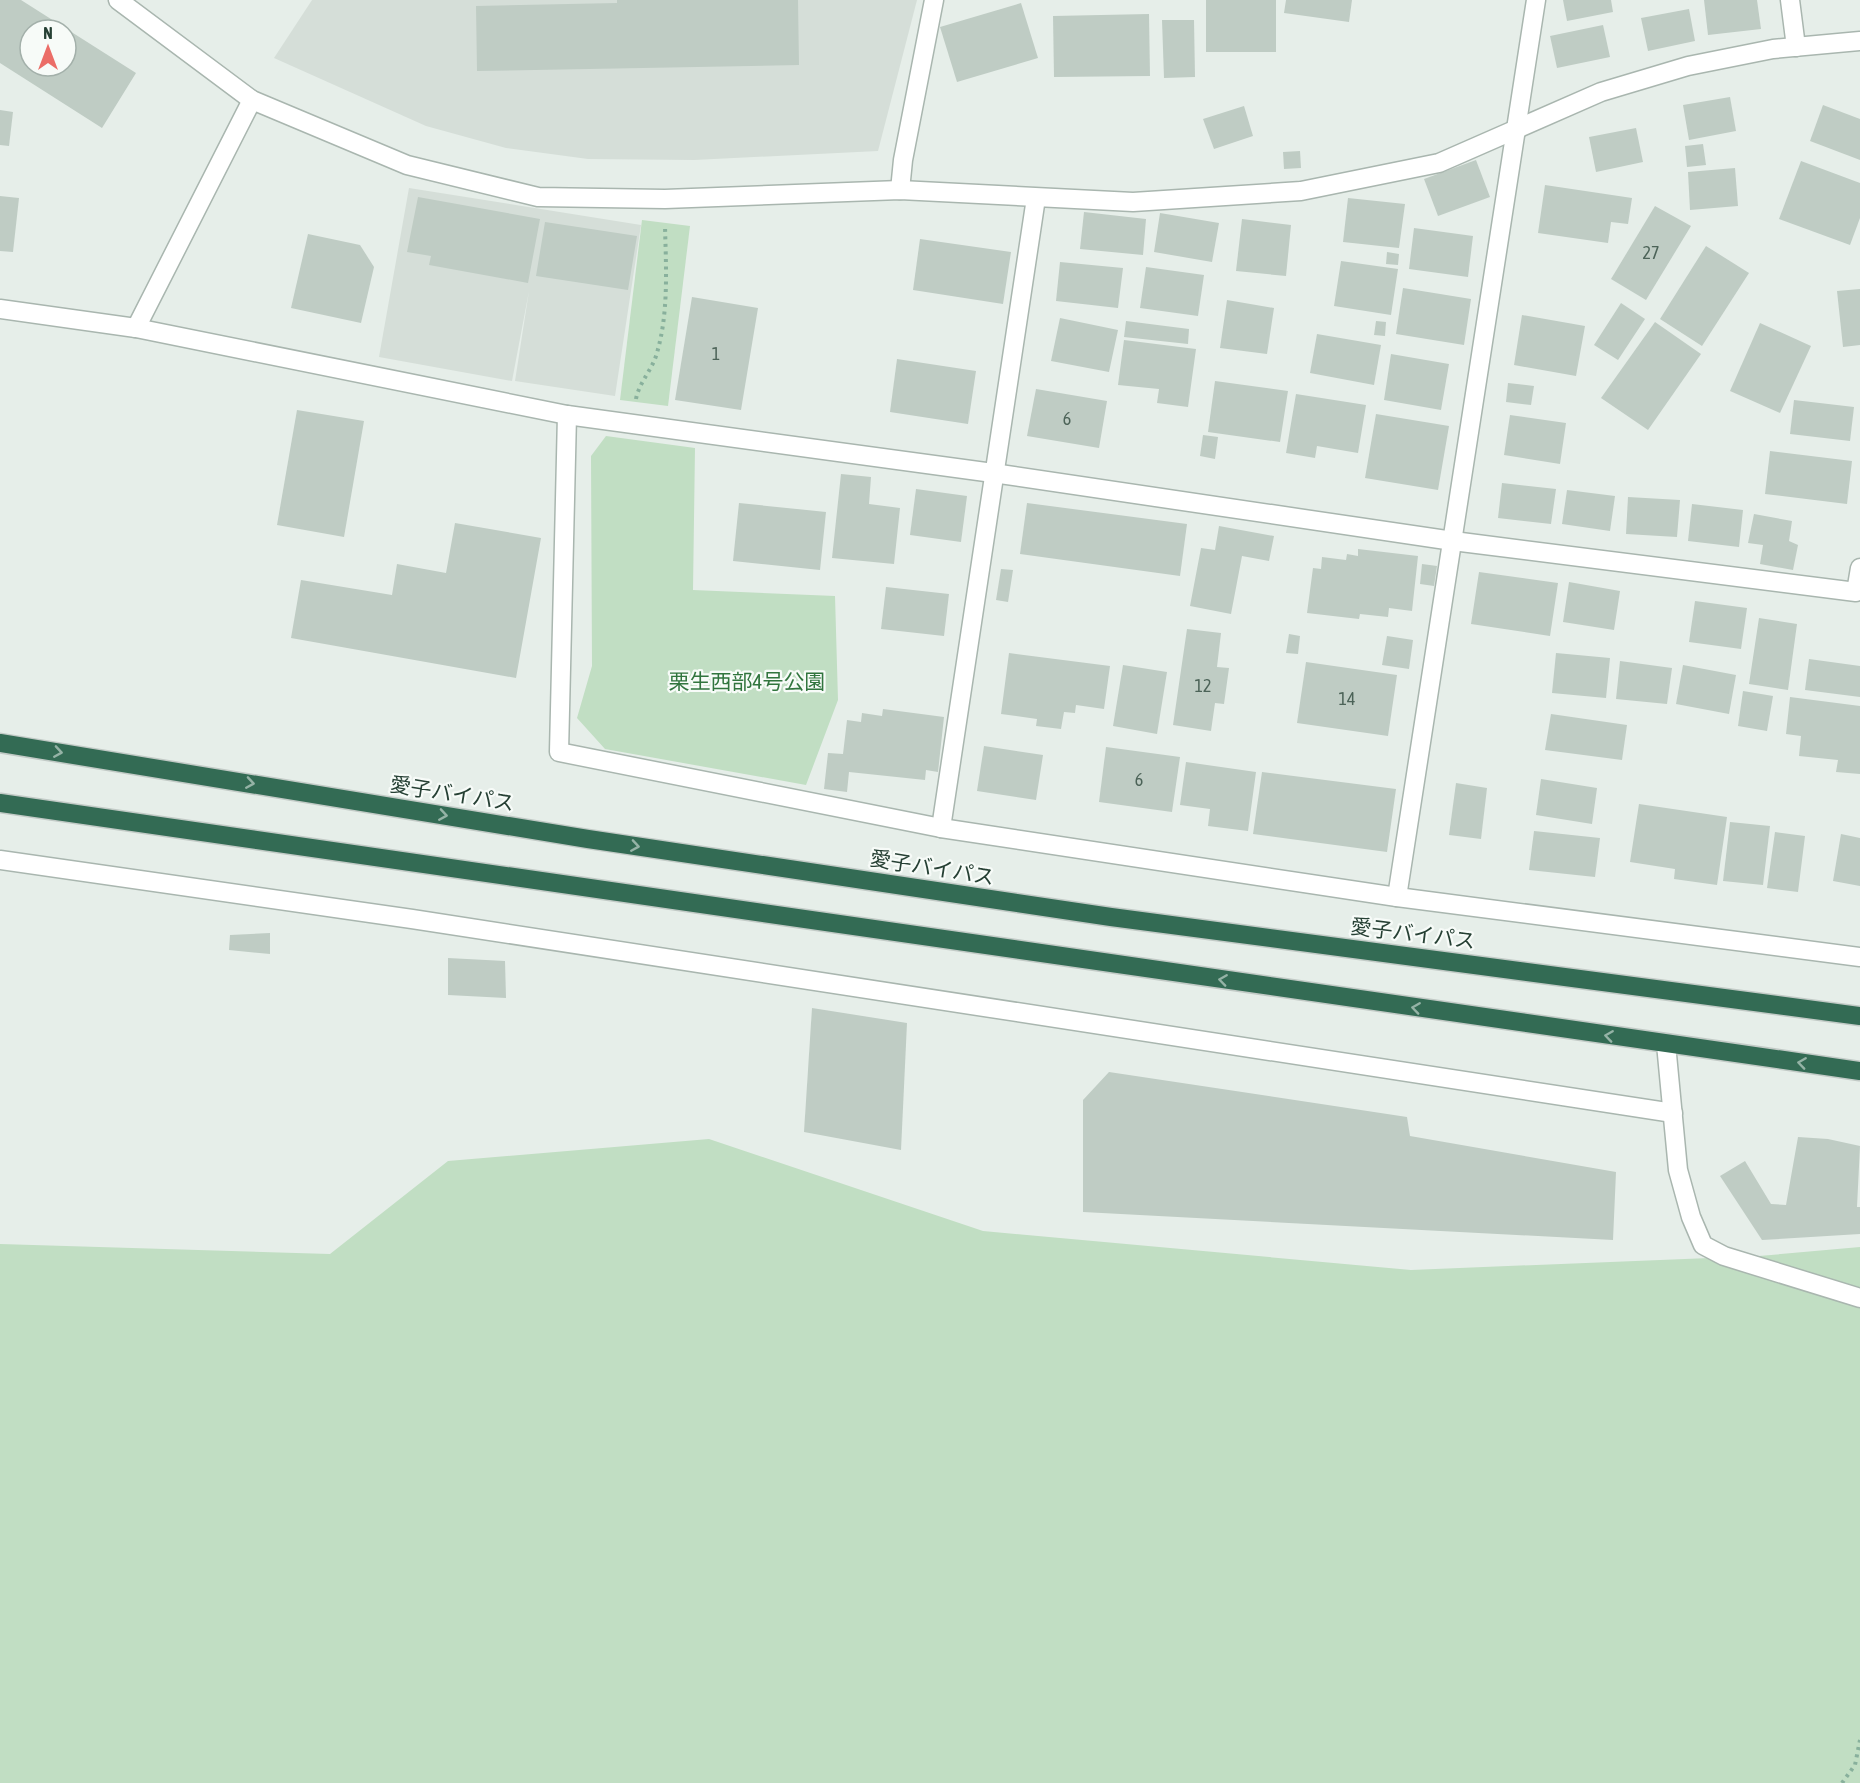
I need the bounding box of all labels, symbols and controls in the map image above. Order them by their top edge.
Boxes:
north arrow [18,18,78,78]
text: N [43,24,53,42]
house number: 27 [1643,242,1659,263]
house number: 1 [712,343,720,364]
house number: 6 [1063,408,1071,429]
park label: 栗生西部4号公園 [669,669,825,693]
house number: 12 [1195,675,1211,696]
house number: 14 [1339,688,1355,709]
one-way arrow [52,745,62,758]
house number: 6 [1135,769,1143,790]
street label: 愛子バイパス [388,771,516,815]
one-way arrow [246,777,255,789]
one-way arrow [437,808,447,821]
one-way arrow [631,839,640,851]
street label: 愛子バイパス [868,845,996,889]
street label: 愛子バイパス [1349,913,1477,953]
one-way arrow [1218,975,1228,987]
one-way arrow [1411,1002,1421,1014]
one-way arrow [1604,1030,1614,1042]
one-way arrow [1797,1058,1807,1070]

